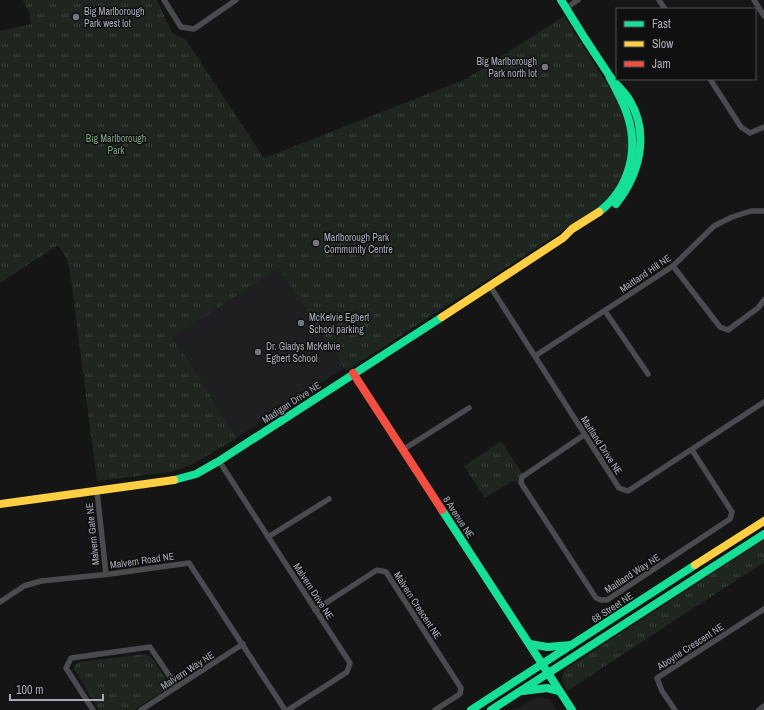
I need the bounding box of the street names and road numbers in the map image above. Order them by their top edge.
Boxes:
street label: Maitland Hill NE [617,251,673,295]
street label: Madigan Drive NE [259,379,323,426]
street label: Maitland Drive NE [578,414,625,477]
street label: 8 Avenue NE [440,494,477,541]
street label: Malvern Gate NE [83,502,102,566]
street label: Malvern Road NE [109,550,175,571]
street label: Maitland Way NE [602,551,662,596]
street label: Malvern Drive NE [291,561,337,622]
street label: Malvern Crescent NE [391,569,444,641]
street label: 68 Street NE [589,589,636,626]
street label: Aboyne Crescent NE [654,620,726,673]
street label: Malvern Way NE [158,648,216,693]

